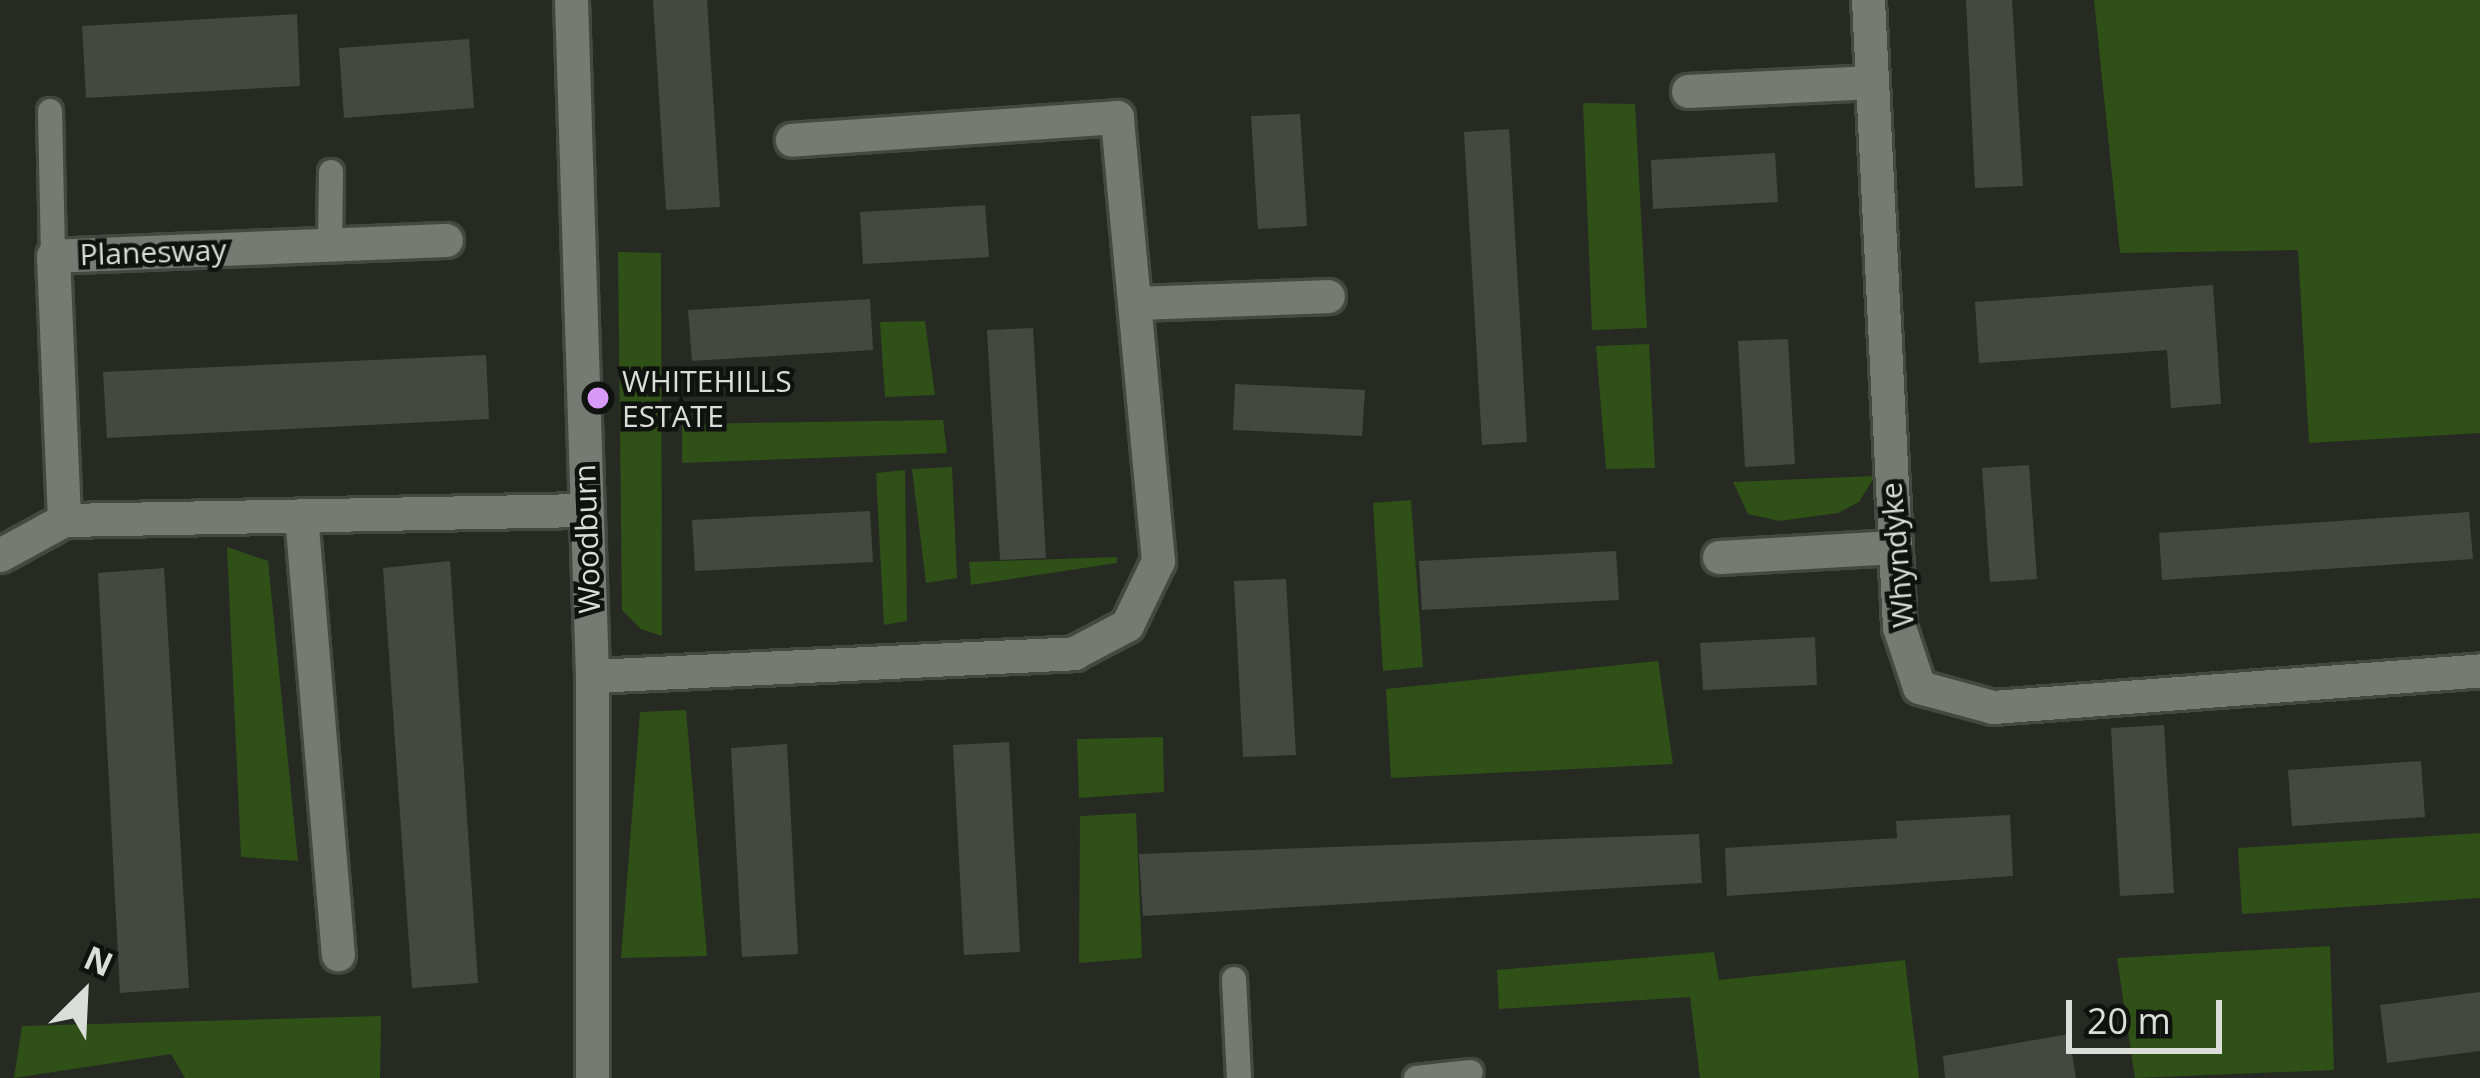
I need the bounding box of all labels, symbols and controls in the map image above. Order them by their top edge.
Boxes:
street label: Planesway [79,231,227,273]
place label: WHITEHILLS ESTATE [622,363,792,434]
marker: WHITEHILLS ESTATE [585,385,611,411]
street label: Woodburn [566,464,608,614]
street label: Whyndyke [1873,481,1921,629]
north arrow [24,934,144,1054]
text: N [77,935,120,987]
scale bar [2072,976,2228,1050]
text: 20 m [2087,996,2171,1045]

